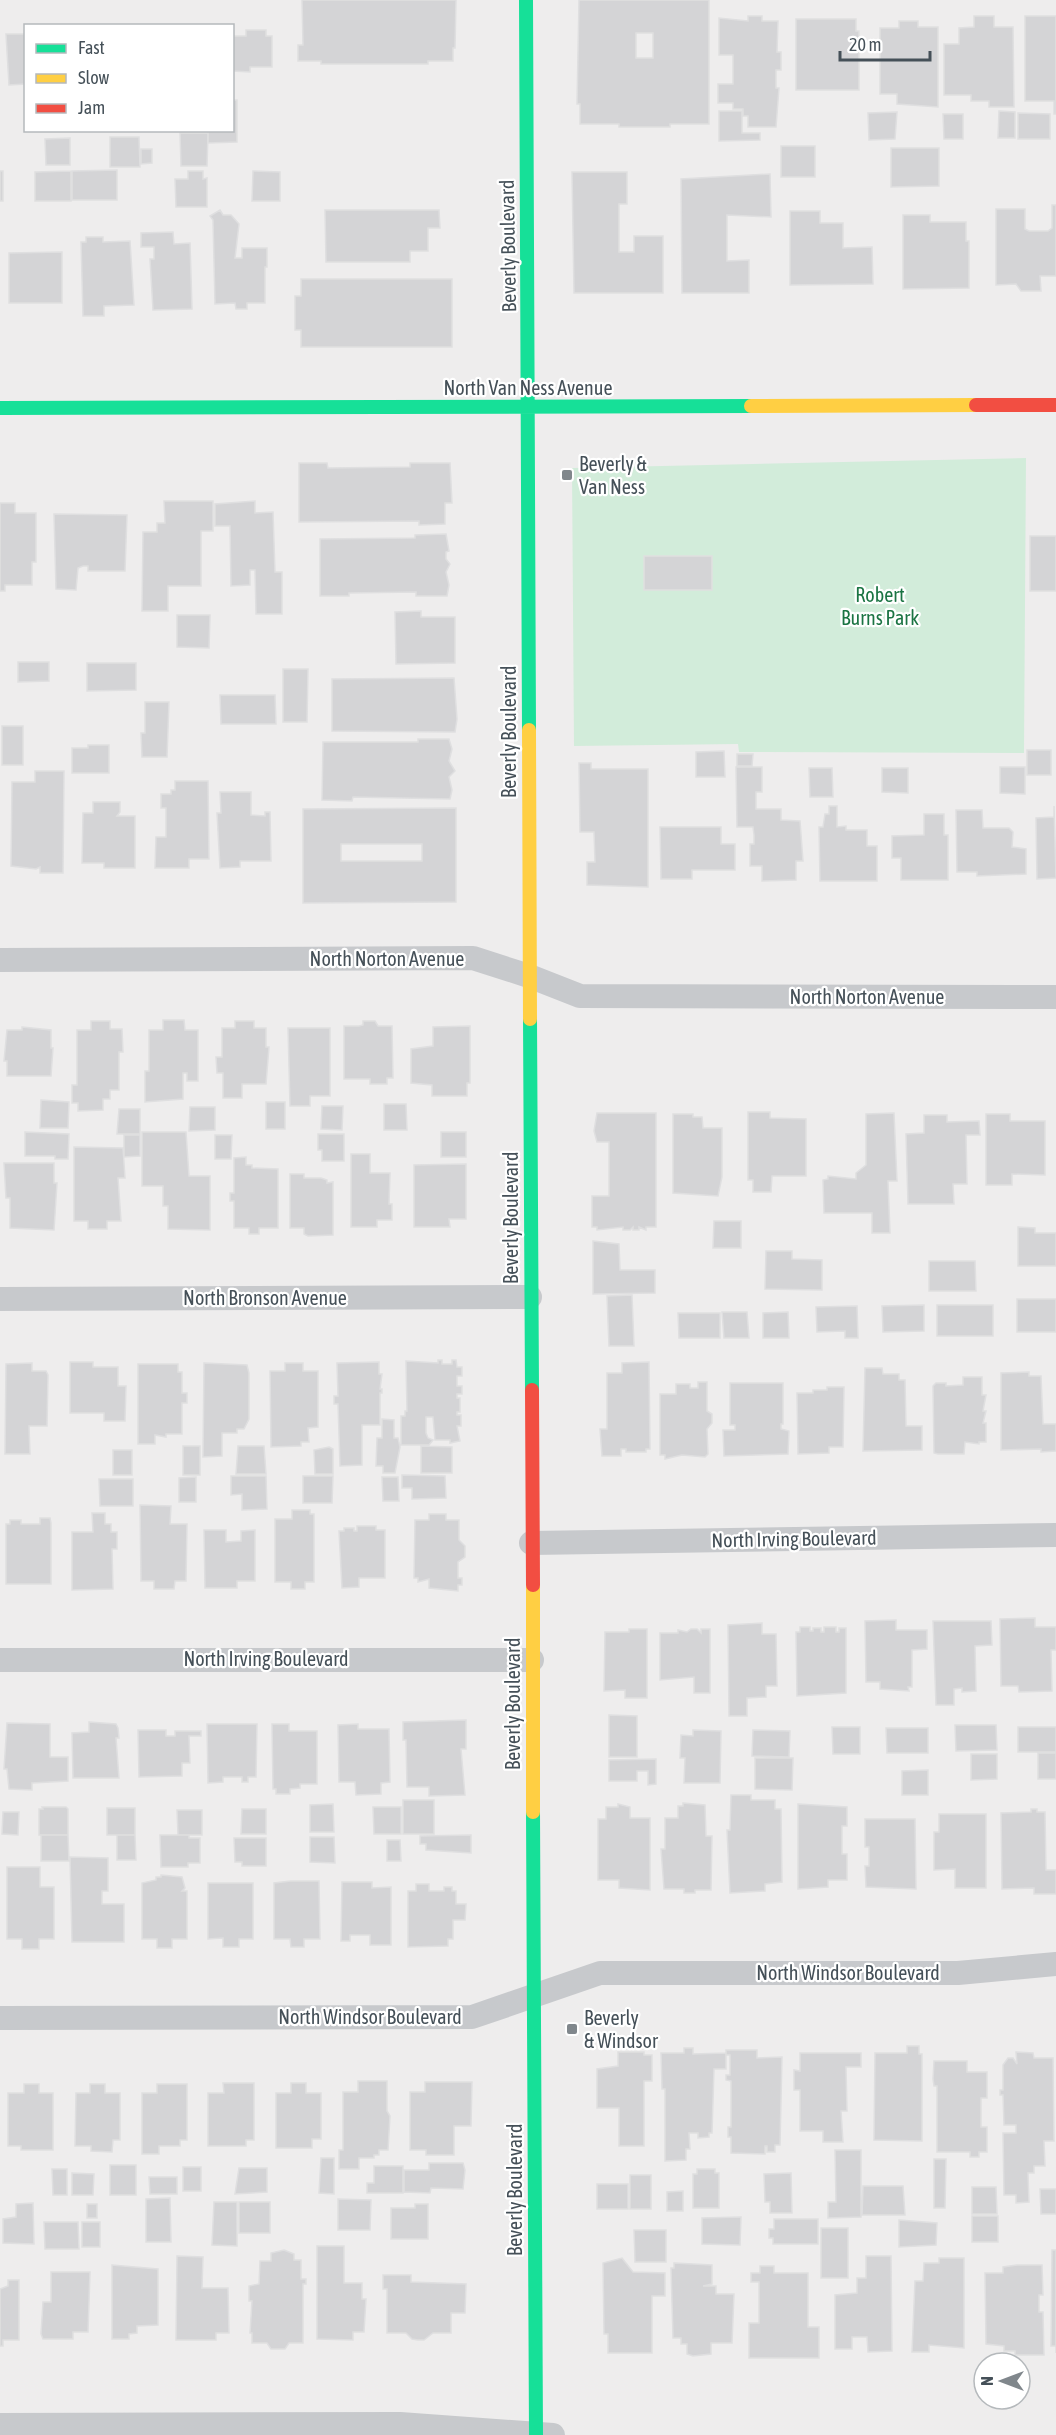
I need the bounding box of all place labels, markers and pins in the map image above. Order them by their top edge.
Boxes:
place label: Beverly & Van Ness [579,452,647,498]
marker: Beverly & Van Ness [560,468,574,482]
place label: Beverly & Windsor [584,2006,659,2052]
marker: Beverly & Windsor [565,2022,579,2036]

